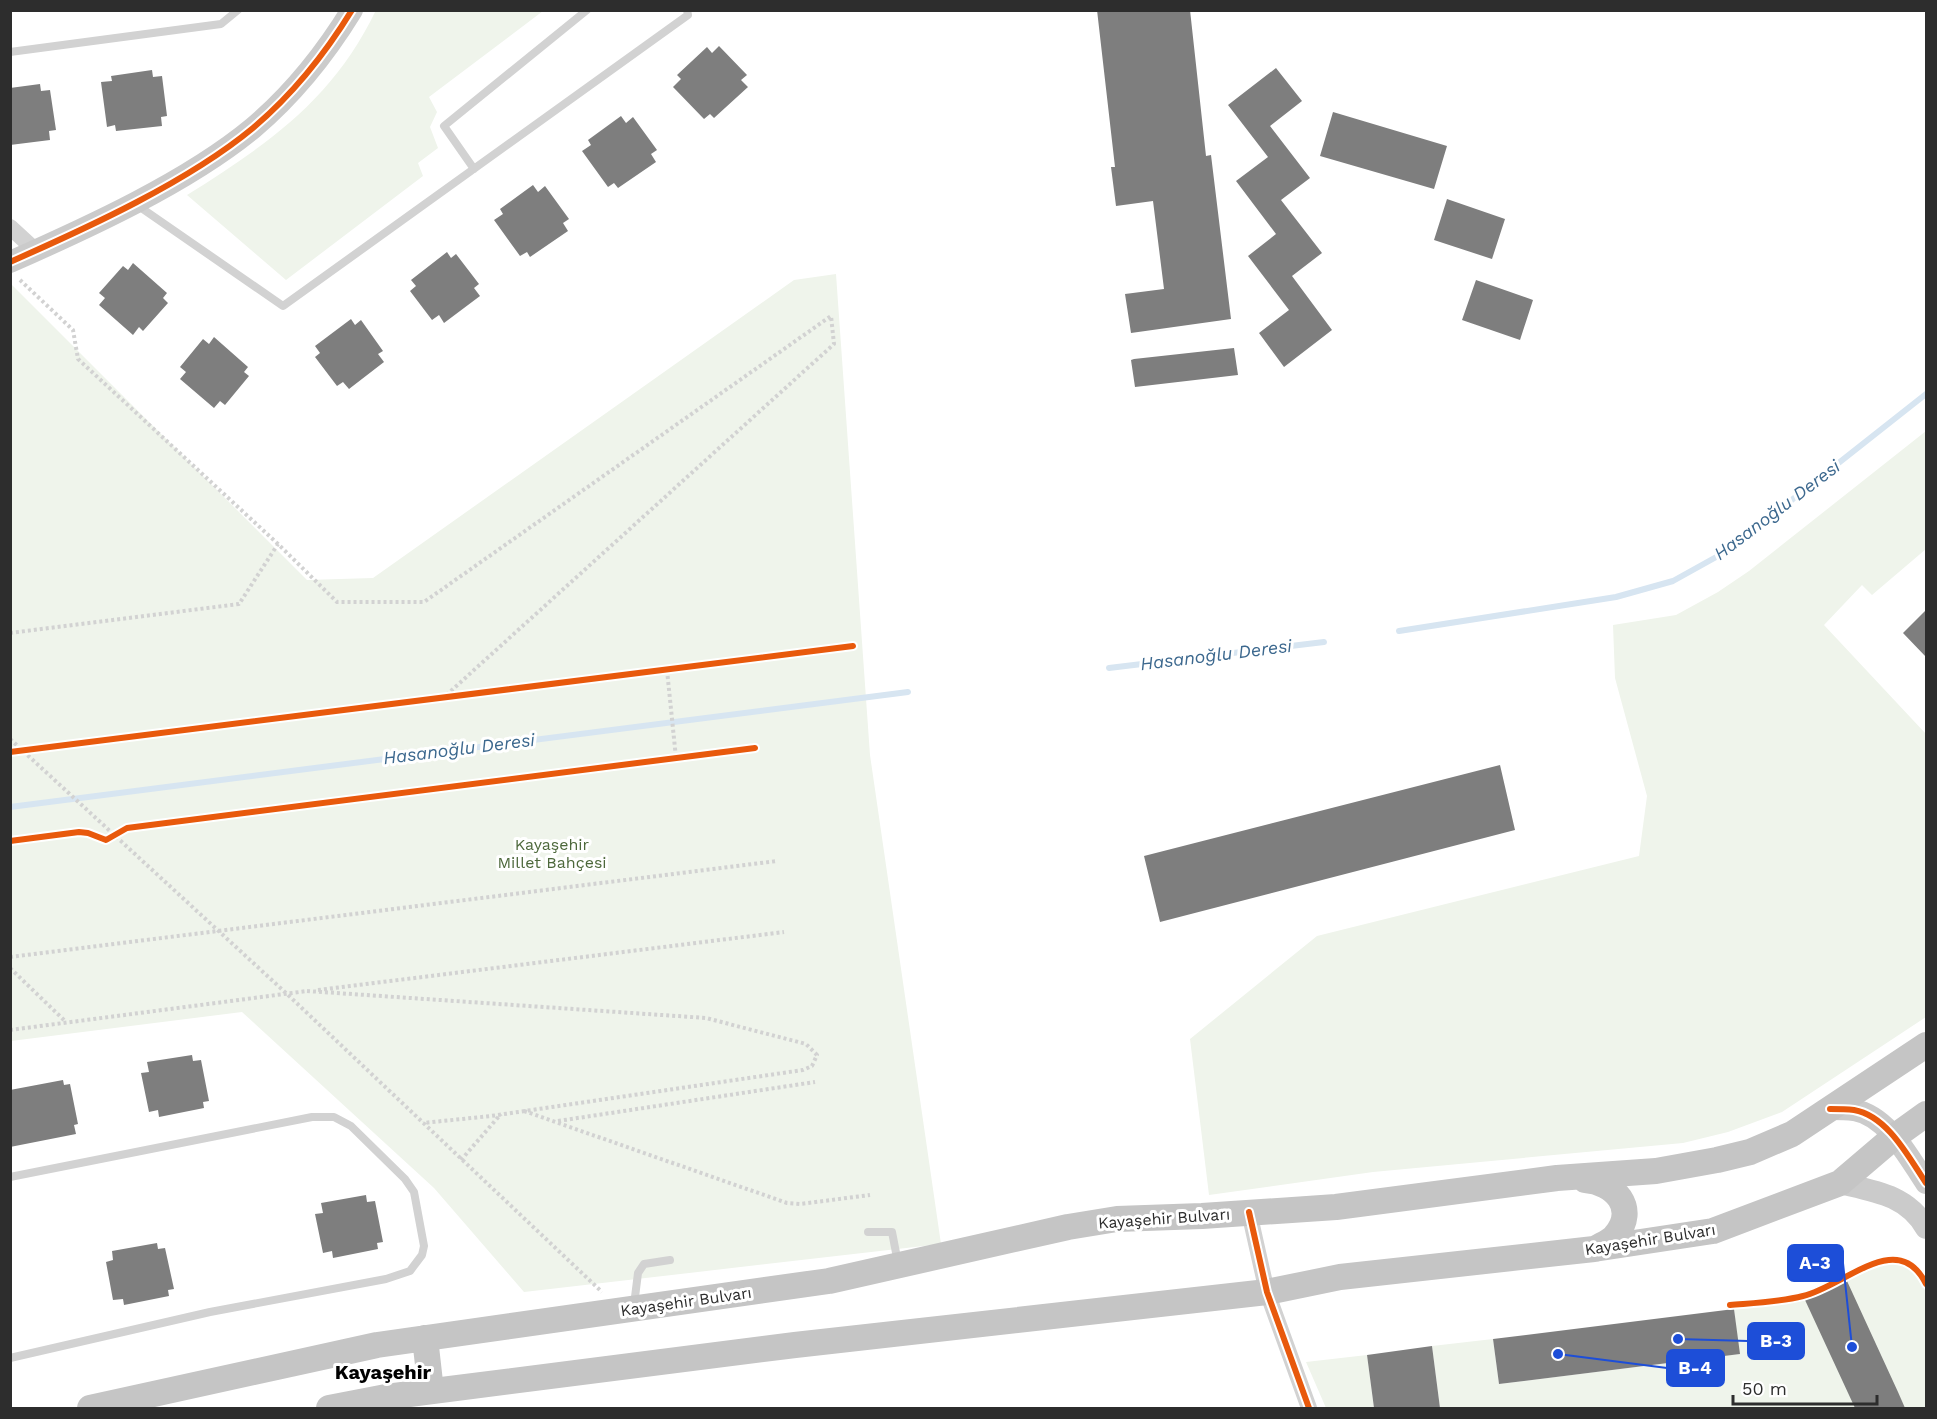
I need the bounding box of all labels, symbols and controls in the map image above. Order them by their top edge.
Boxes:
water label: Hasanoğlu Deresi [1709,454,1845,564]
water label: Hasanoğlu Deresi [1139,635,1294,674]
water label: Hasanoğlu Deresi [382,729,537,768]
park label: Kayaşehir Millet Bahçesi [497,835,607,872]
street label: Kayaşehir Bulvarı [1097,1204,1231,1233]
street label: Kayaşehir Bulvarı [1583,1220,1717,1259]
callout: A-3 [1788,1245,1843,1281]
text: A-3 [1799,1252,1831,1273]
street label: Kayaşehir Bulvarı [619,1283,753,1320]
callout: B-3 [1748,1323,1804,1359]
text: B-3 [1760,1330,1792,1351]
callout: B-4 [1667,1350,1724,1386]
text: B-4 [1678,1357,1712,1378]
district label: Kayaşehir [335,1360,432,1384]
scale bar [1733,1368,1877,1406]
text: 50 m [1742,1378,1787,1399]

